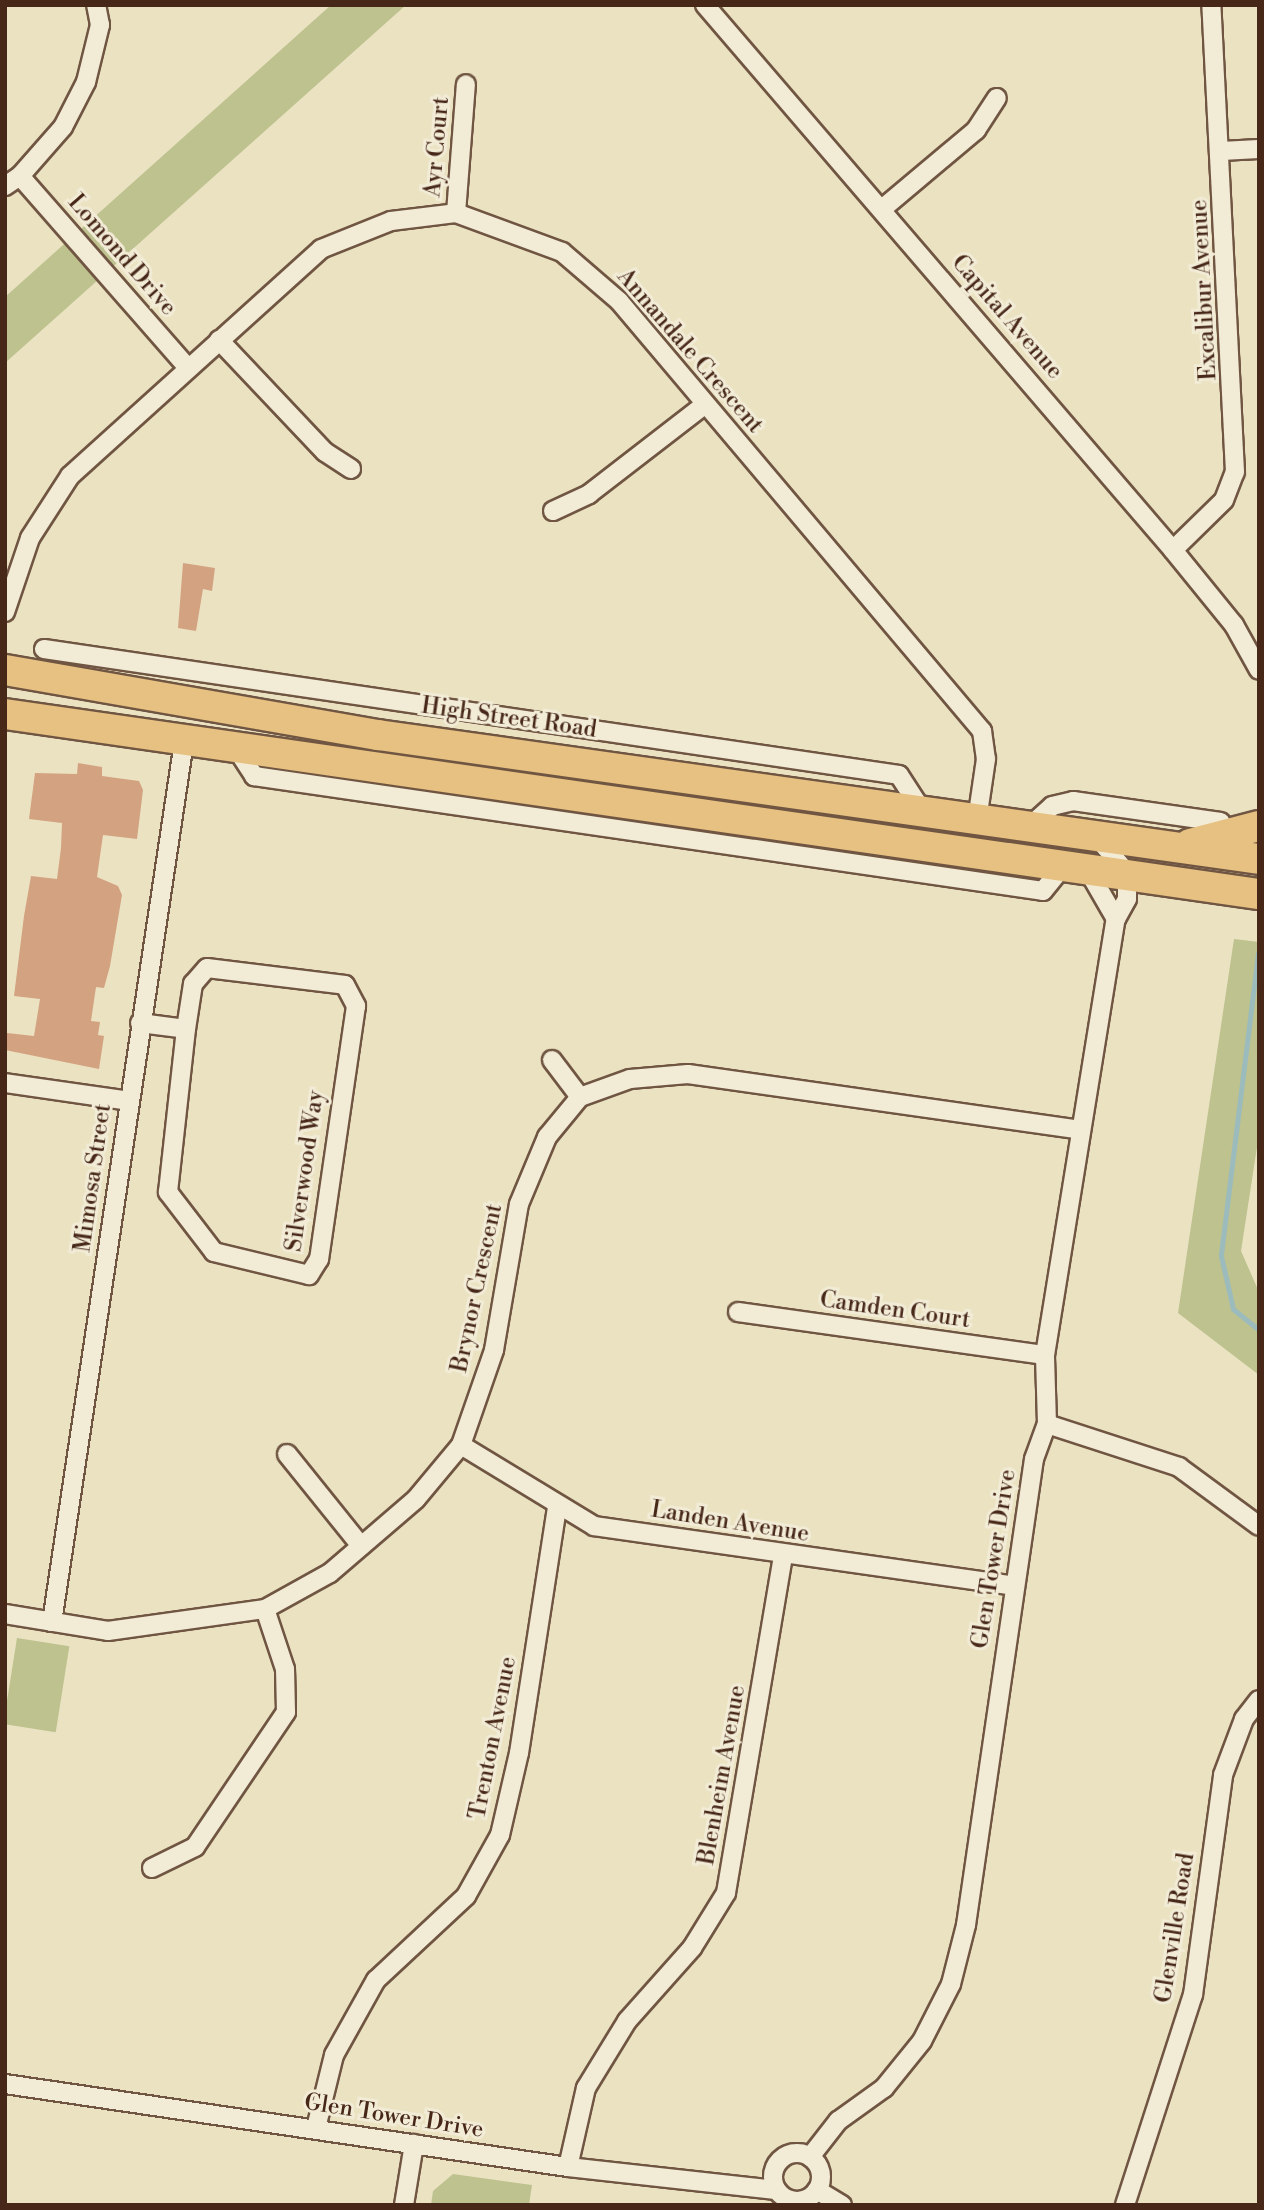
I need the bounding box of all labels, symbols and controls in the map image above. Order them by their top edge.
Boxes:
street label: Ayr Court [419,96,455,198]
street label: Lomond Drive [62,189,182,321]
street label: Excalibur Avenue [1185,199,1223,381]
street label: Capital Avenue [946,249,1068,385]
street label: Annandale Crescent [611,263,769,439]
street label: High Street Road [419,692,599,744]
street label: Silverwood Way [280,1089,330,1253]
street label: Mimosa Street [69,1102,117,1254]
street label: Brynor Crescent [446,1201,508,1375]
street label: Camden Court [818,1286,972,1334]
street label: Glen Tower Drive [966,1467,1022,1651]
street label: Landen Avenue [649,1496,811,1548]
street label: Trenton Avenue [464,1654,522,1822]
street label: Blenheim Avenue [693,1683,751,1867]
street label: Glenville Road [1150,1851,1200,2005]
street label: Glen Tower Drive [302,2088,486,2144]

